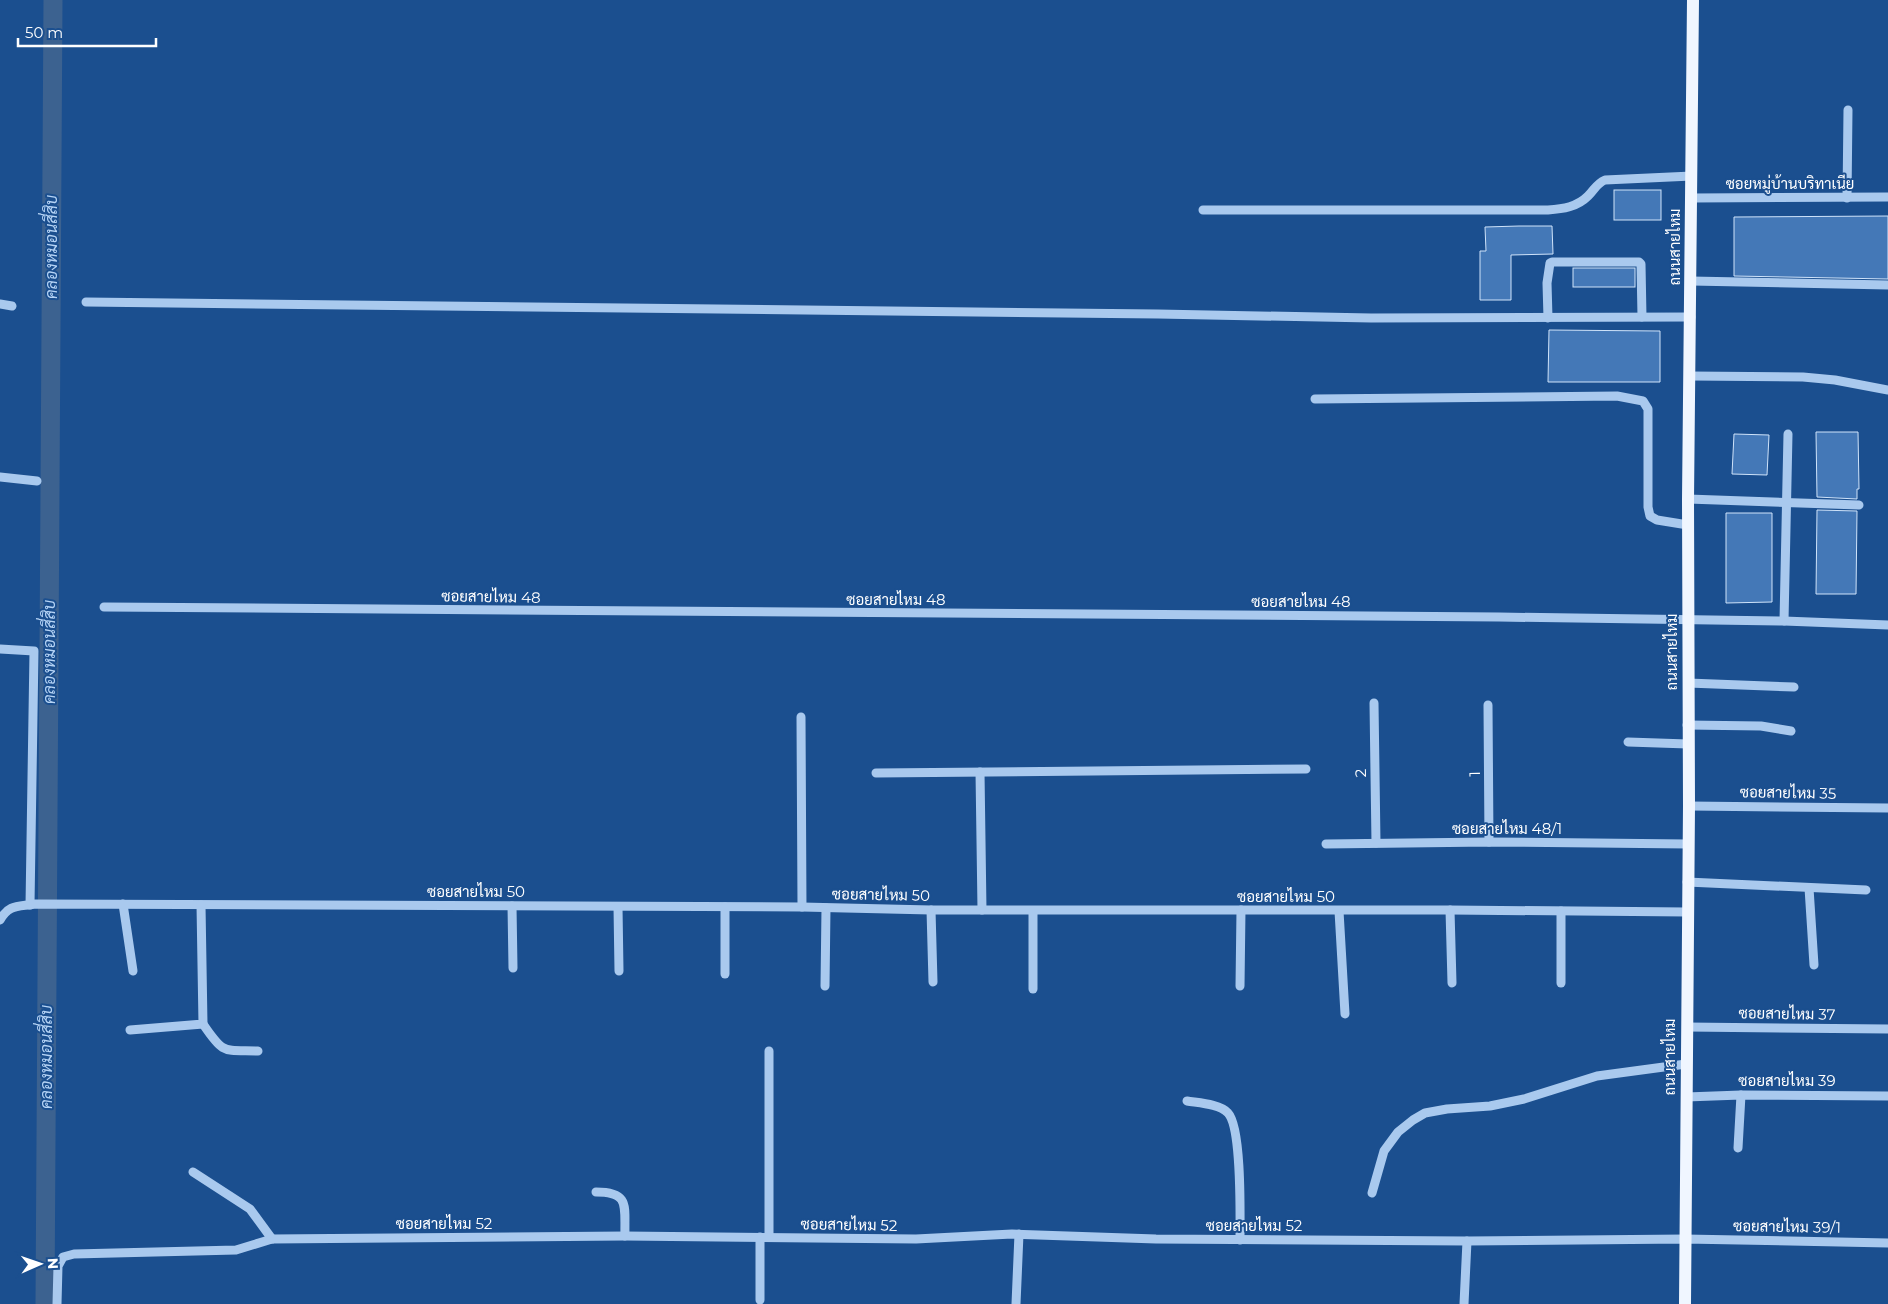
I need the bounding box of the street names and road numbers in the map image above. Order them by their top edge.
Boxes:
street label: ซอยหมู่บ้านบริทาเนีย [1726,174,1854,194]
street label: ถนนสายไหม [1665,209,1684,285]
street label: ซอยสายไหม 48 [441,586,541,607]
street label: ซอยสายไหม 48 [846,590,946,609]
street label: ซอยสายไหม 48 [1251,592,1351,611]
street label: ถนนสายไหม [1662,614,1681,690]
street label: 2 [1351,769,1370,777]
street label: 1 [1465,771,1484,777]
street label: ซอยสายไหม 35 [1740,782,1836,803]
street label: ซอยสายไหม 48/1 [1452,819,1562,838]
street label: ซอยสายไหม 50 [427,882,525,901]
street label: ซอยสายไหม 50 [832,884,930,905]
street label: ซอยสายไหม 50 [1237,887,1335,906]
street label: ซอยสายไหม 37 [1738,1003,1836,1024]
street label: ถนนสายไหม [1660,1019,1679,1095]
street label: ซอยสายไหม 39 [1738,1071,1836,1090]
street label: ซอยสายไหม 52 [396,1214,492,1233]
street label: ซอยสายไหม 52 [801,1214,897,1235]
street label: ซอยสายไหม 52 [1206,1216,1302,1235]
street label: ซอยสายไหม 39/1 [1733,1216,1841,1237]

